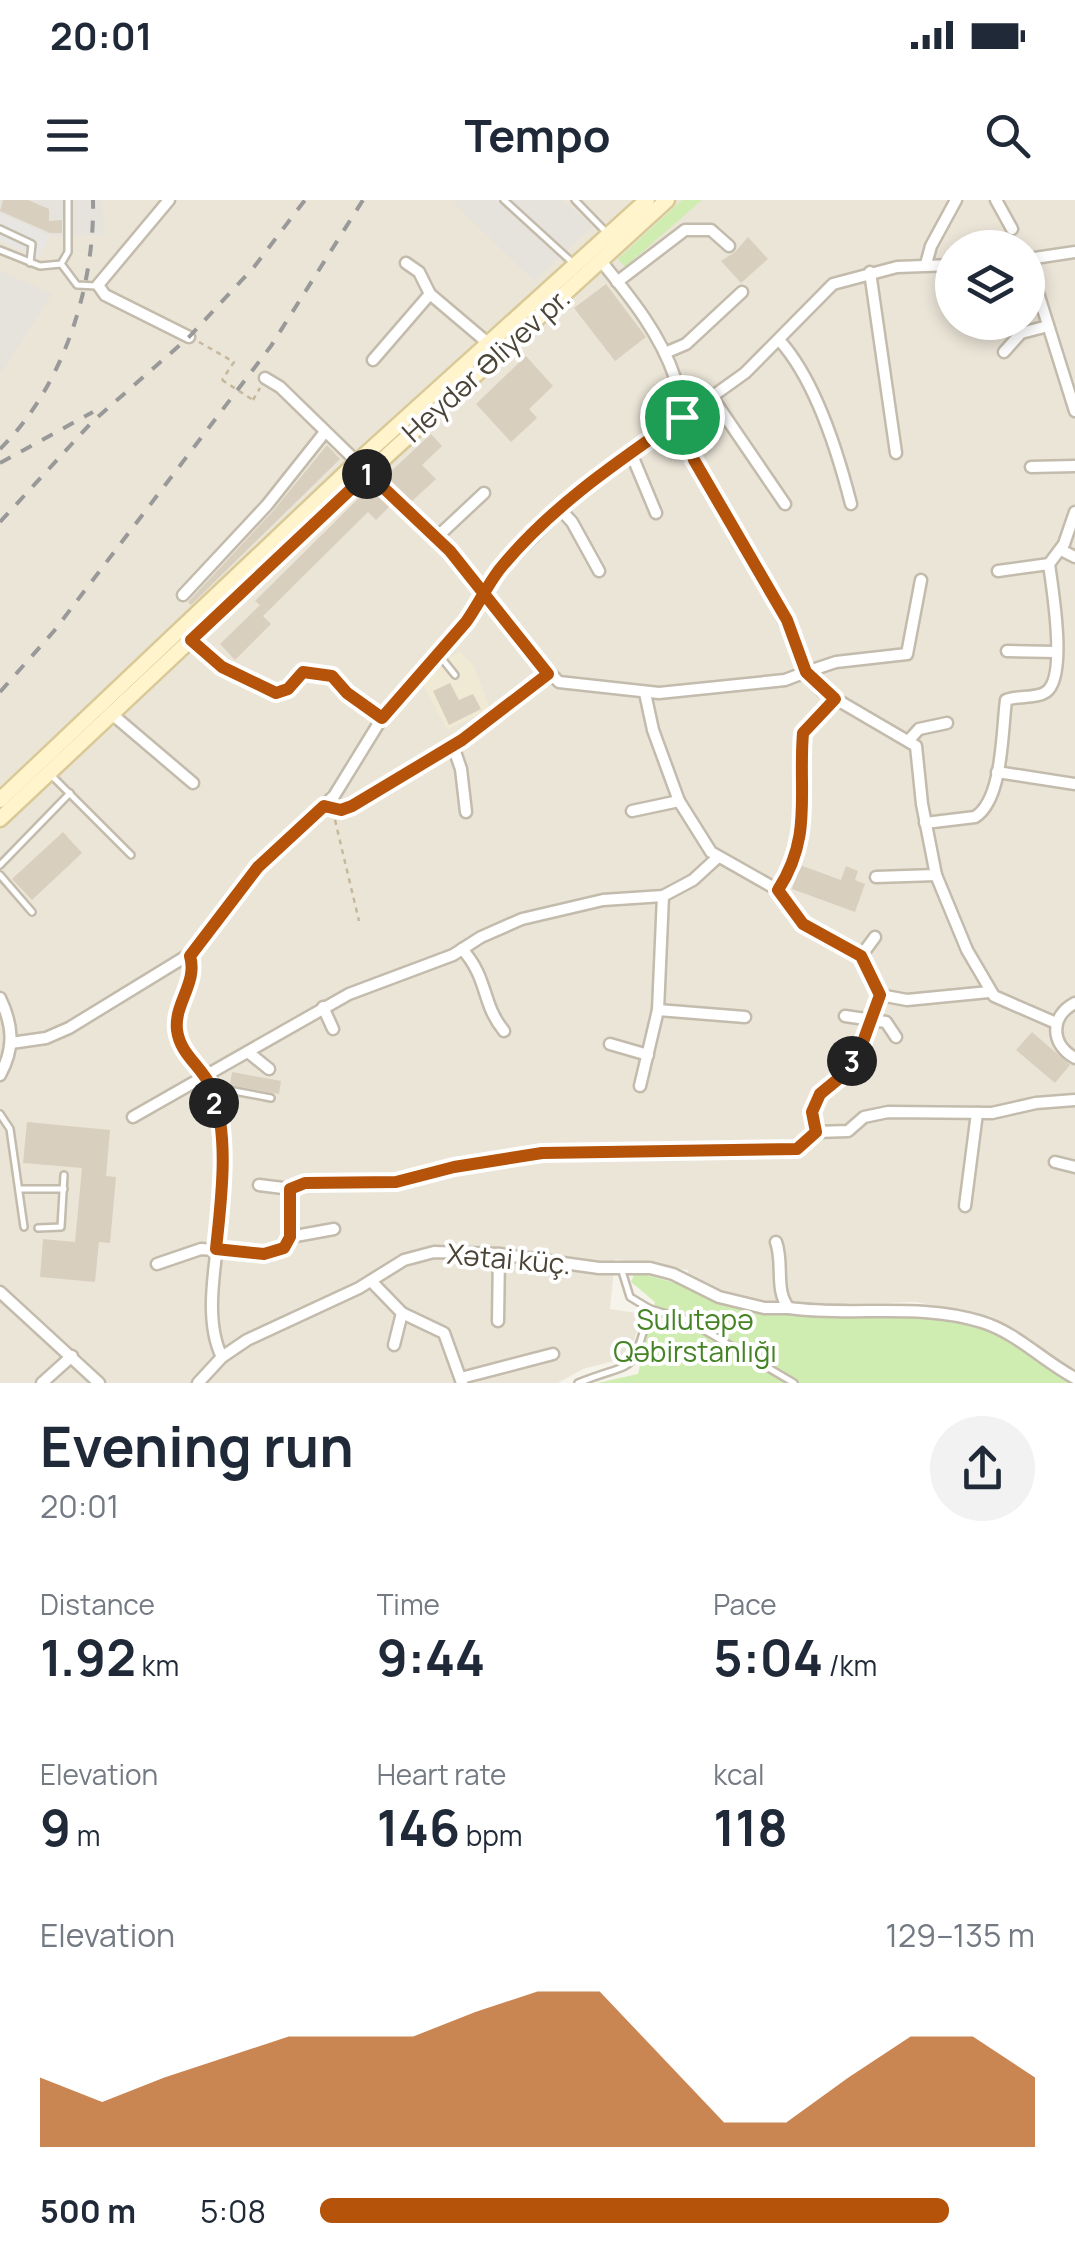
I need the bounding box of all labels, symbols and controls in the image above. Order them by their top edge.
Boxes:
text: 20:01 [50,9,152,61]
text: Tempo [464,104,611,166]
icon: menu [40,108,95,163]
icon: search [980,108,1035,163]
map controls [935,230,1045,340]
button: layers [935,230,1045,340]
street label: Heydər Əliyev pr. [393,279,577,450]
pin [640,375,725,460]
icon: arrive [655,390,710,445]
pin: 1 [342,449,392,499]
text: 1 [361,455,373,493]
pin: 3 [827,1036,877,1086]
text: 3 [844,1042,860,1080]
pin: 2 [189,1078,239,1128]
text: 2 [206,1084,222,1122]
street label: Xətai küç. [446,1234,573,1282]
park label: Sulutəpə Qəbirstanlığı [613,1300,777,1370]
text: Evening run [40,1408,354,1484]
button: share [930,1416,1035,1521]
text: 20:01 [40,1484,119,1528]
text: Distance [40,1585,155,1623]
text: Time [377,1585,440,1623]
text: Pace [713,1585,777,1623]
text: 1.92 [40,1623,136,1691]
text: 9:44 [377,1623,485,1691]
text: 5:04 [713,1623,823,1691]
text: km [136,1646,179,1684]
text: /km [823,1646,877,1684]
text: Elevation [40,1755,158,1793]
text: Heart rate [377,1755,506,1793]
text: kcal [713,1755,764,1793]
text: 9 [40,1793,71,1861]
text: 146 [377,1793,460,1861]
text: 118 [713,1793,788,1861]
text: m [71,1816,100,1854]
text: bpm [460,1816,523,1854]
text: Elevation [40,1913,175,1957]
text: 129–135 m [886,1913,1035,1957]
text: 500 m [40,2189,136,2233]
text: 5:08 [200,2189,266,2233]

